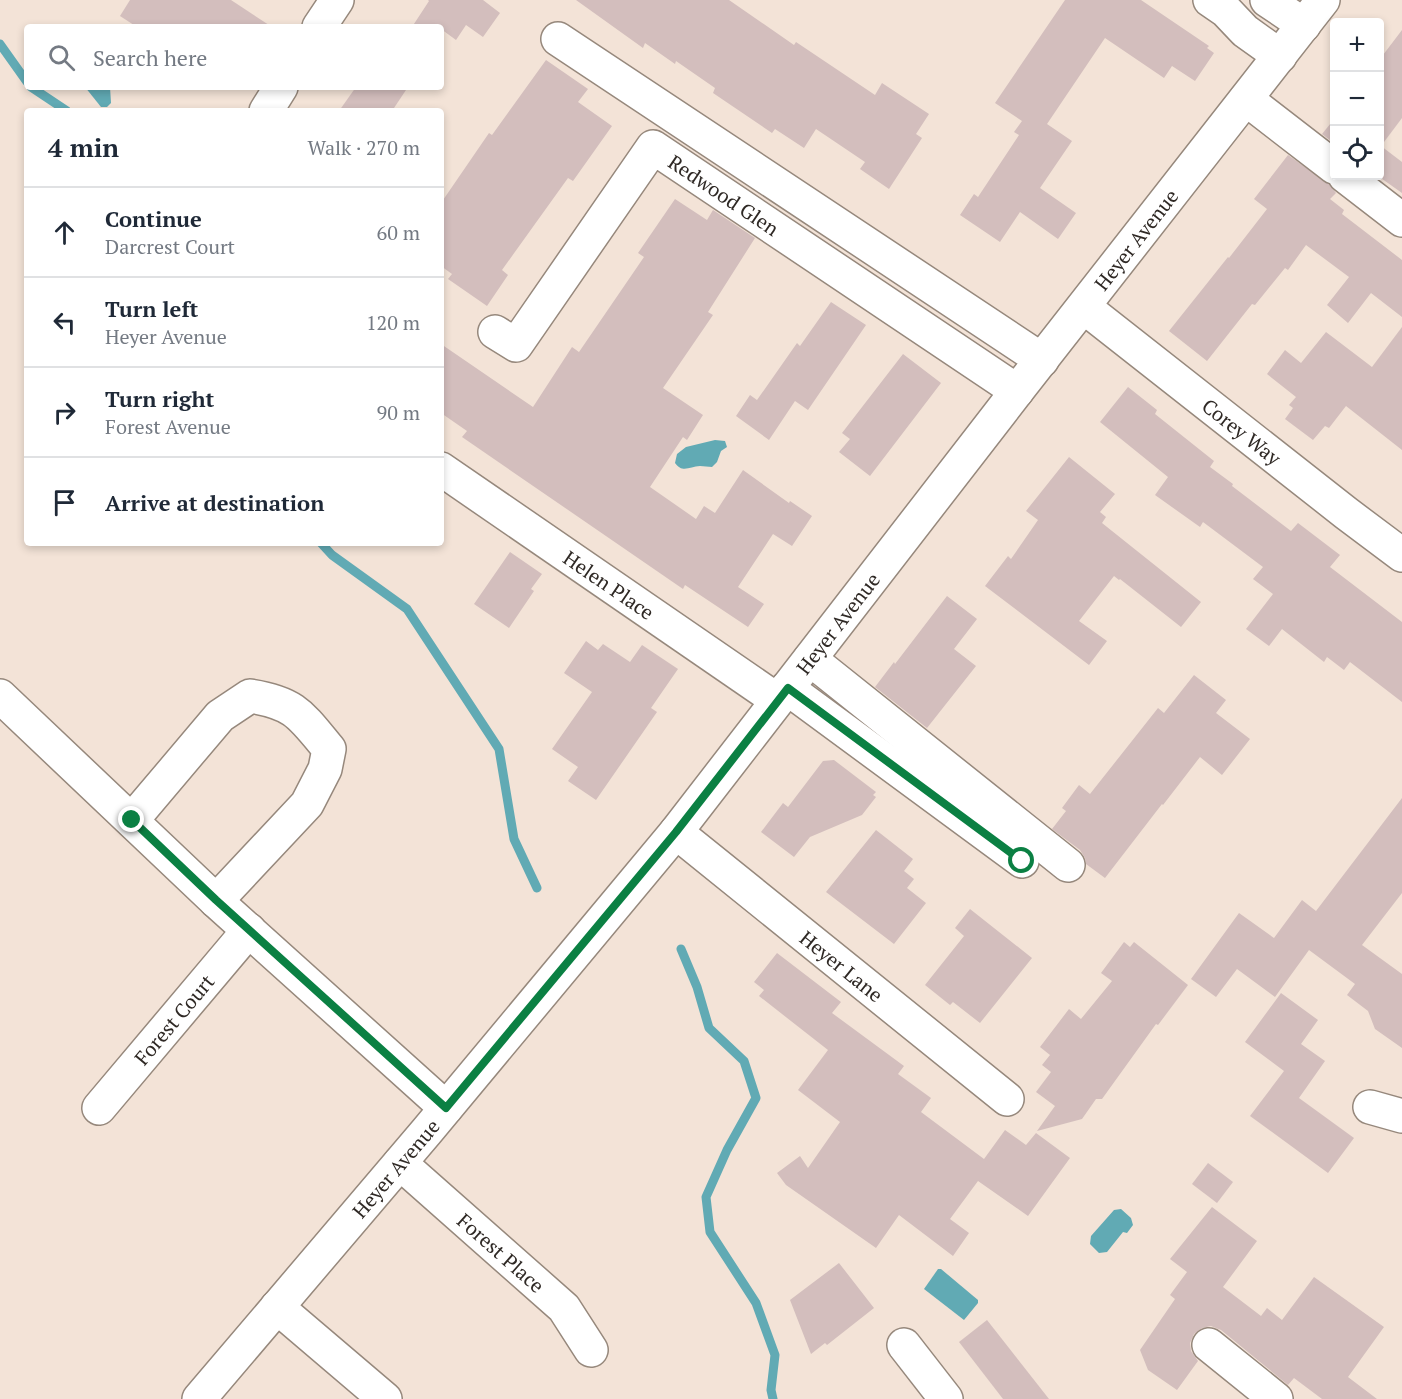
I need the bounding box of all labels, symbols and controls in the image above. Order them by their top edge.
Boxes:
map controls [1330,18,1384,180]
button: + [1330,18,1384,72]
search box [24,24,444,90]
icon: search [45,41,78,74]
text: Search here [93,43,207,72]
button: − [1330,72,1384,126]
button: locate [1330,126,1384,180]
text: 4 min [48,130,119,164]
text: Walk · 270 m [308,134,420,161]
street label: Redwood Glen [663,148,785,241]
street label: Heyer Avenue [1088,183,1184,296]
text: Continue [105,204,202,233]
icon: ahead [48,216,81,249]
text: 60 m [377,219,420,246]
text: Darcrest Court [105,233,235,260]
text: Turn left [105,294,198,323]
icon: left [48,306,81,339]
text: 120 m [366,309,420,336]
text: Heyer Avenue [105,323,227,350]
text: Turn right [105,384,214,413]
street label: Corey Way [1197,392,1288,471]
icon: right [48,396,81,429]
text: 90 m [377,399,420,426]
text: Forest Avenue [105,413,231,440]
icon: arrive [48,486,81,519]
text: Arrive at destination [105,488,324,517]
street label: Helen Place [558,544,660,625]
street label: Heyer Avenue [790,567,885,680]
route end [118,806,144,832]
route start [1008,847,1034,873]
street label: Heyer Lane [795,924,889,1008]
street label: Forest Court [128,968,220,1070]
street label: Heyer Avenue [346,1113,445,1223]
street label: Forest Place [452,1207,550,1298]

